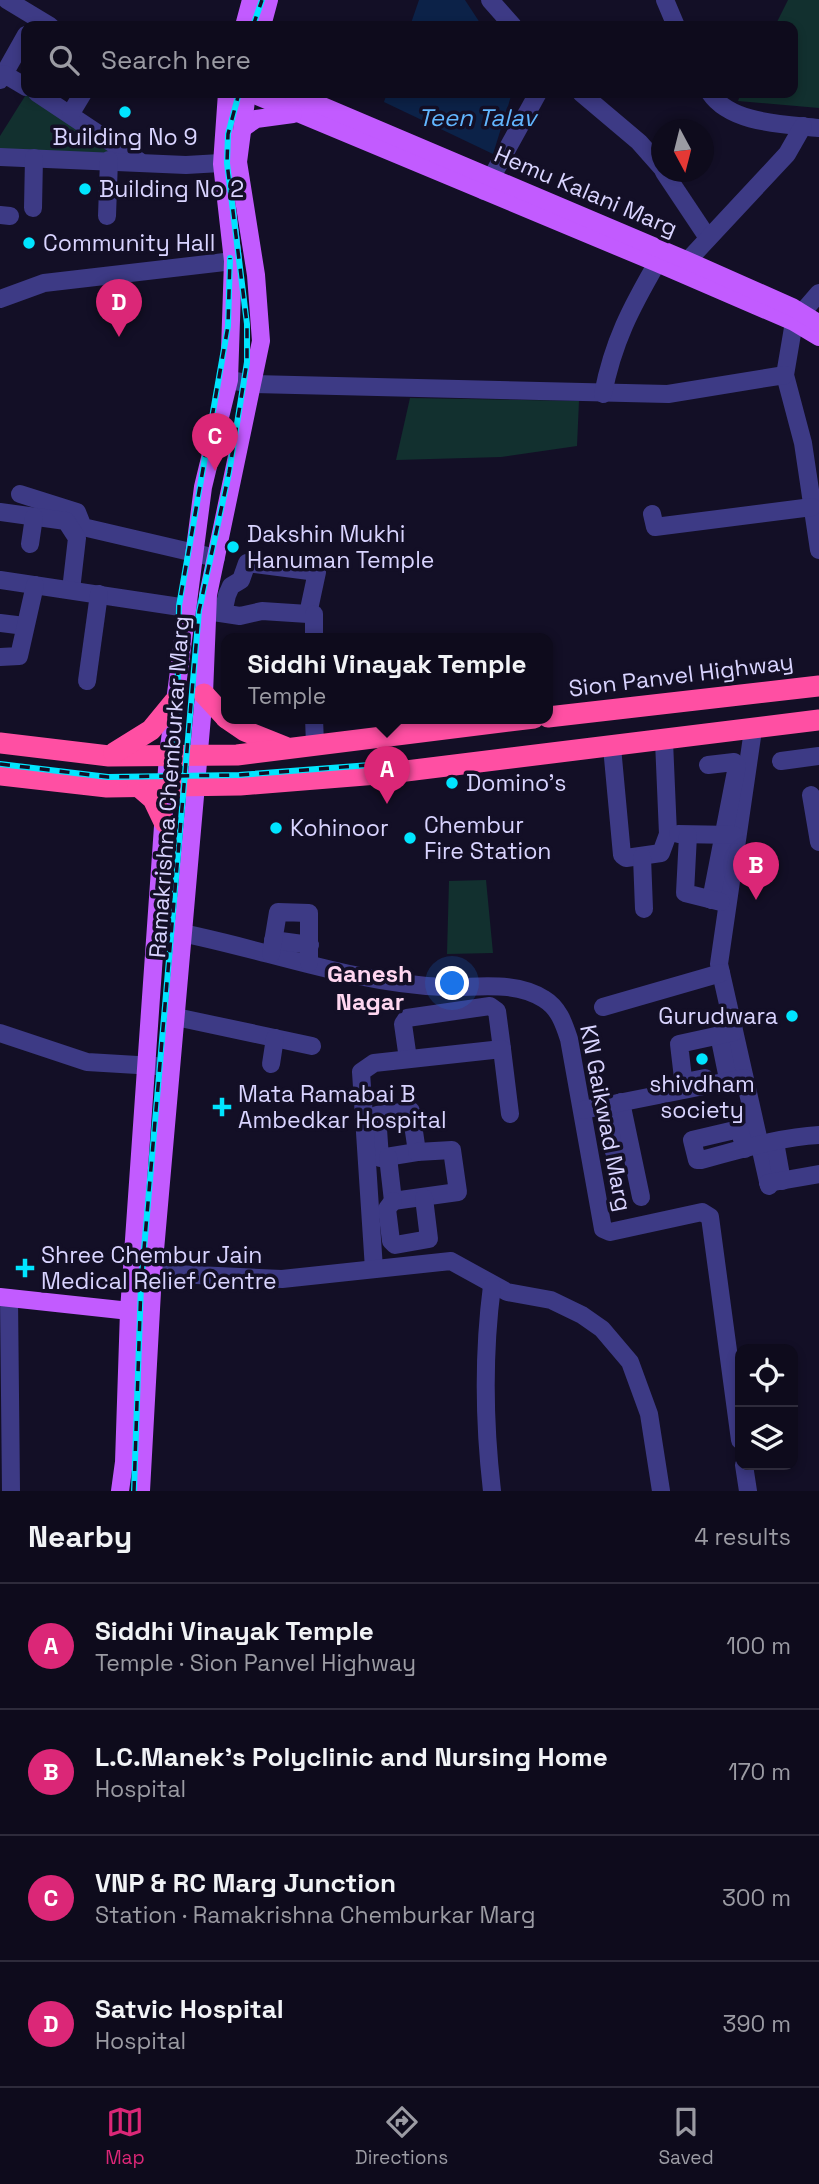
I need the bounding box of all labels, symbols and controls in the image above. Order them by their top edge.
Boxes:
search box [21,21,798,98]
icon: search [45,41,83,79]
text: Search here [101,43,251,77]
water label: Teen Talav [418,102,539,133]
marker: Building No 9 [117,104,133,120]
north arrow [651,119,714,182]
place label: Building No 9 [52,122,198,152]
street label: Hemu Kalani Marg [490,139,682,243]
place label: Building No 2 [99,174,244,204]
marker: Building No 2 [77,181,93,197]
place label: Community Hall [43,228,215,258]
marker: Community Hall [21,235,37,251]
pin: D [96,279,142,337]
pin: C [192,413,238,471]
place label: Dakshin Mukhi Hanuman Temple [247,519,434,575]
marker: Dakshin Mukhi Hanuman Temple [225,539,241,555]
street label: Ramakrishna Chemburkar Marg [142,615,196,959]
popup [221,633,553,724]
street label: Sion Panvel Highway [567,646,795,704]
text: Siddhi Vinayak Temple [248,647,526,681]
text: Temple [248,681,326,711]
pin: A [364,746,410,804]
place label: Domino's [466,768,566,798]
marker: Domino's [444,775,460,791]
place label: Chembur Fire Station [424,810,551,866]
place label: Kohinoor [290,813,389,843]
marker: Kohinoor [268,820,284,836]
marker: Chembur Fire Station [402,830,418,846]
pin: B [733,842,779,900]
district label: Ganesh Nagar [327,958,413,1017]
your location [435,966,469,1000]
place label: Gurudwara [658,1001,778,1031]
marker: Gurudwara [784,1008,800,1024]
street label: KN Gaikwad Marg [573,1022,639,1214]
marker: shivdham society [694,1051,710,1067]
place label: shivdham society [649,1069,755,1125]
place label: Mata Ramabai B Ambedkar Hospital [238,1079,447,1135]
marker: Mata Ramabai B Ambedkar Hospital [212,1097,232,1117]
place label: Shree Chembur Jain Medical Relief Centre [41,1240,277,1296]
marker: Shree Chembur Jain Medical Relief Centre [15,1258,35,1278]
map controls [735,1344,798,1470]
button: locate [735,1344,798,1407]
button: layers [735,1407,798,1470]
text: Nearby [28,1517,132,1556]
text: 4 results [694,1522,791,1552]
text: Siddhi Vinayak Temple [95,1614,374,1648]
text: A [44,1631,58,1661]
text: 100 m [726,1631,791,1661]
text: Temple · Sion Panvel Highway [95,1648,416,1678]
text: L.C.Manek's Polyclinic and Nursing Home [95,1740,608,1774]
text: B [43,1757,59,1787]
text: 170 m [728,1757,791,1787]
text: Hospital [95,1774,186,1804]
text: VNP & RC Marg Junction [95,1866,396,1900]
text: C [44,1883,58,1913]
text: 300 m [722,1883,791,1913]
text: Station · Ramakrishna Chemburkar Marg [95,1900,536,1930]
text: Satvic Hospital [95,1992,284,2026]
text: D [43,2009,59,2039]
text: 390 m [723,2009,791,2039]
text: Hospital [95,2026,186,2056]
tab: Map [105,2103,145,2170]
tab: Directions [355,2103,448,2170]
tab: Saved [658,2103,714,2170]

